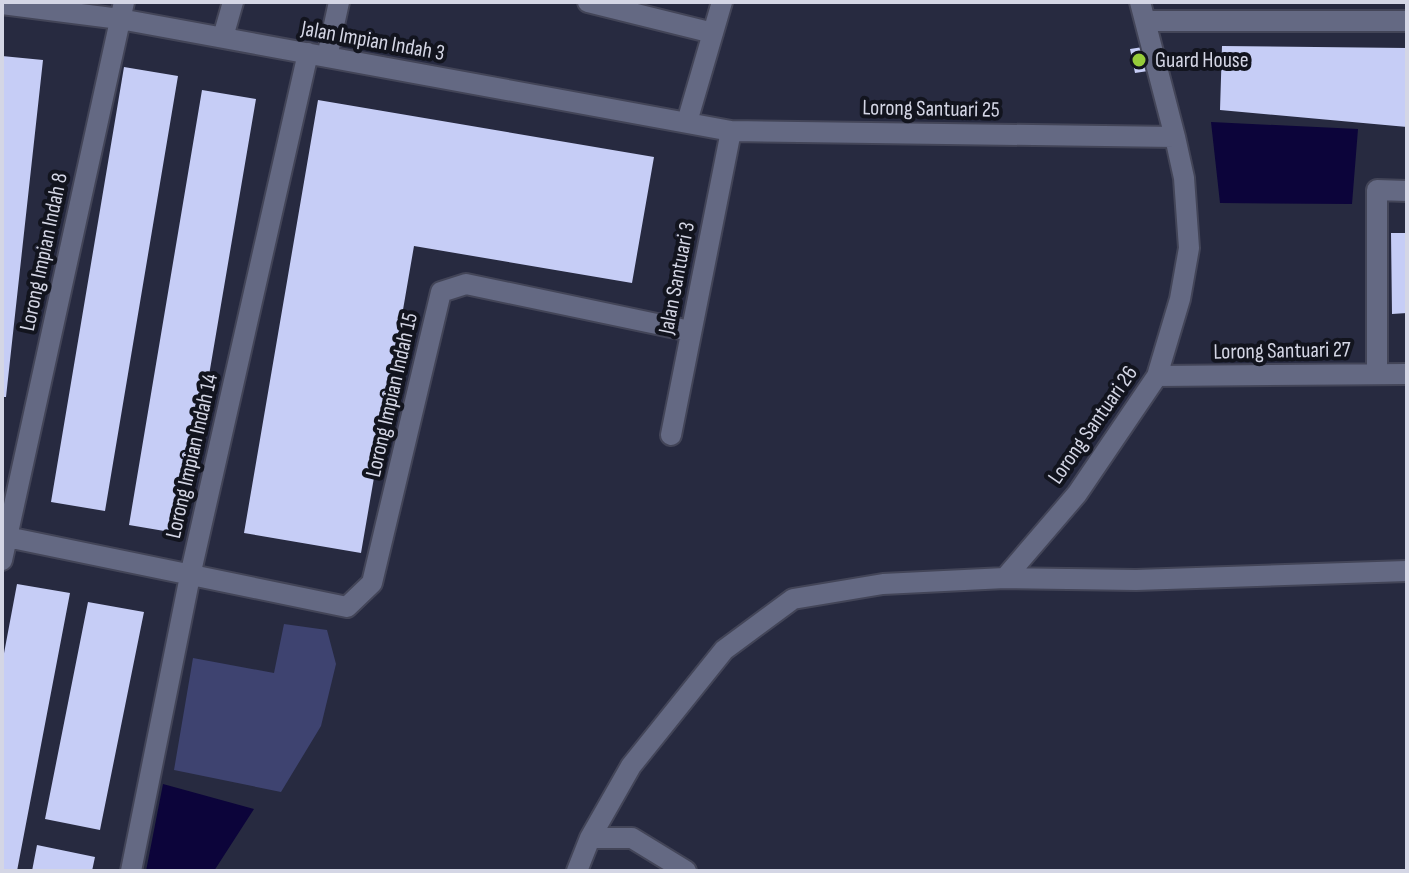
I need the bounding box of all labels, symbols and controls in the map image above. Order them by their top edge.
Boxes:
street label: Jalan Impian Indah 3 [298,15,447,67]
place label: Guard House [1155,47,1249,74]
marker: Guard House [1130,51,1148,69]
street label: Lorong Santuari 25 [862,94,1000,124]
street label: Lorong Impian Indah 8 [14,170,74,334]
street label: Jalan Santuari 3 [653,220,701,337]
street label: Lorong Impian Indah 15 [360,310,424,480]
street label: Lorong Santuari 27 [1213,336,1351,366]
street label: Lorong Santuari 26 [1042,361,1144,489]
street label: Lorong Impian Indah 14 [160,371,224,541]

